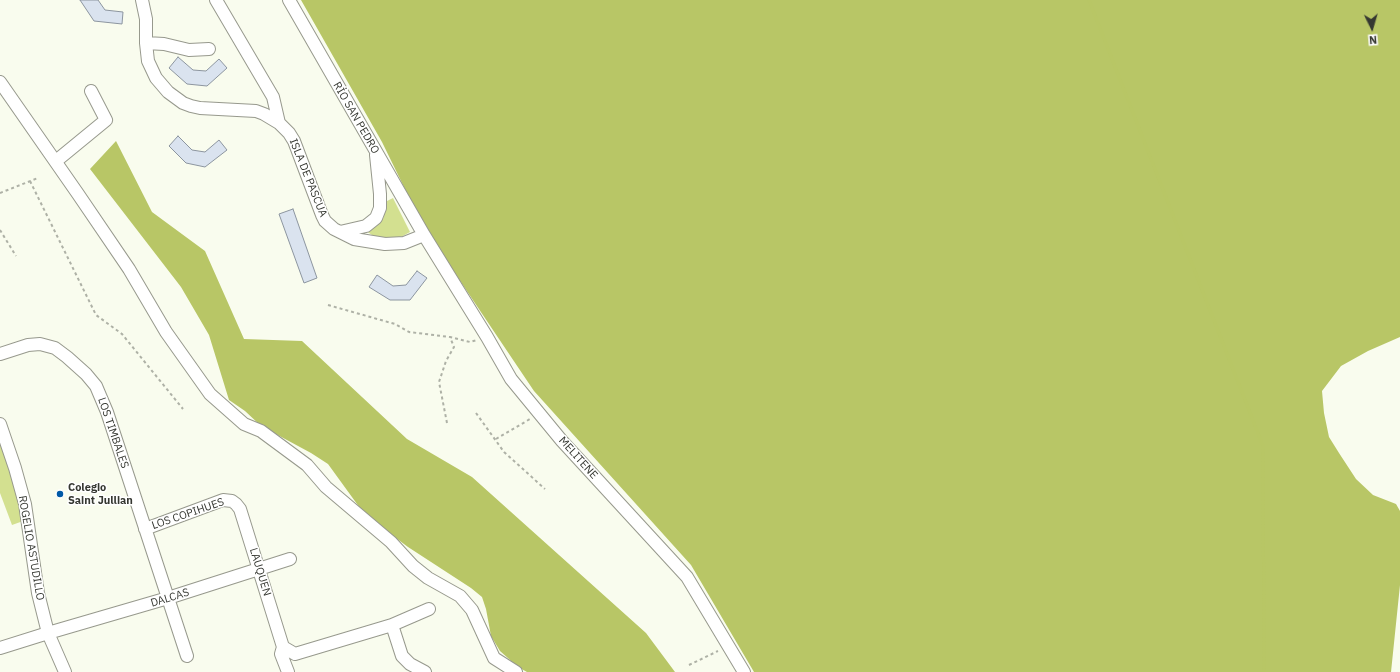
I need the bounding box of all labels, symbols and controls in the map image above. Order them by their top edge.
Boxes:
north arrow [1352,8,1392,48]
text: N [1368,33,1378,47]
street label: RÍO SAN PEDRO [330,80,382,156]
street label: ISLA DE PASCUA [286,137,330,219]
street label: LOS TIMBALES [95,396,131,470]
street label: MELITENE [556,434,600,482]
place label: Colegio Saint Jullian [68,481,133,507]
marker: Colegio Saint Jullian [55,489,65,499]
street label: ROGELIO ASTUDILLO [15,494,47,602]
street label: LOS COPIHUES [150,495,226,533]
street label: LAUQUEN [246,546,274,598]
street label: DALCAS [149,586,191,610]

